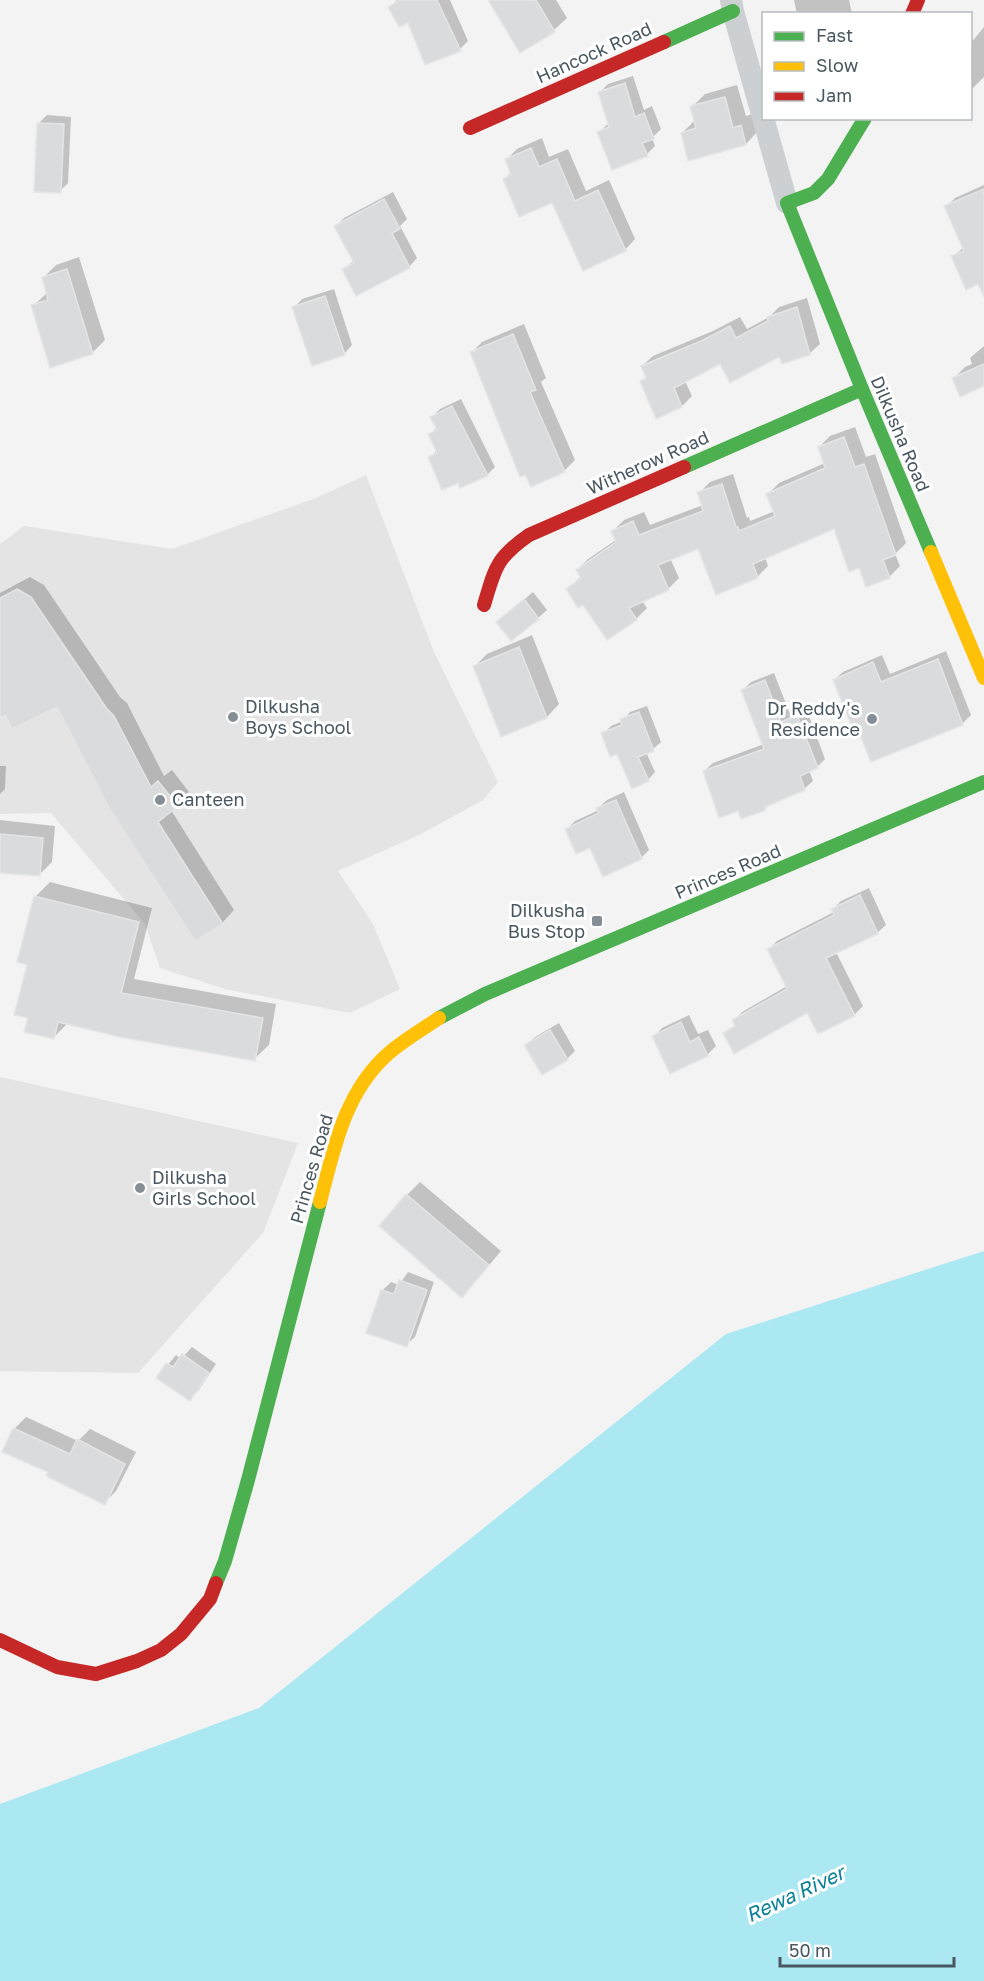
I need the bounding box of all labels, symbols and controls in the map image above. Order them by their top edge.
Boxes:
legend [762,12,972,120]
street label: Hancock Road [532,17,655,87]
text: Fast [816,24,853,46]
text: Slow [816,54,859,76]
text: Jam [816,84,852,106]
street label: Dilkusha Road [867,372,935,495]
street label: Witherow Road [583,425,712,499]
place label: Dilkusha Boys School [245,695,352,738]
place label: Dr Reddy's Residence [767,697,860,740]
marker: Dilkusha Boys School [226,710,240,724]
marker: Dr Reddy's Residence [865,712,879,726]
place label: Canteen [172,788,244,810]
marker: Canteen [153,793,167,807]
street label: Princes Road [671,839,784,903]
place label: Dilkusha Bus Stop [508,899,585,942]
marker: Dilkusha Bus Stop [590,914,604,928]
street label: Princes Road [285,1111,337,1226]
place label: Dilkusha Girls School [152,1166,256,1209]
marker: Dilkusha Girls School [133,1181,147,1195]
water label: Rewa River [741,1858,851,1926]
scale bar [780,1930,954,1968]
text: 50 m [789,1939,831,1961]

